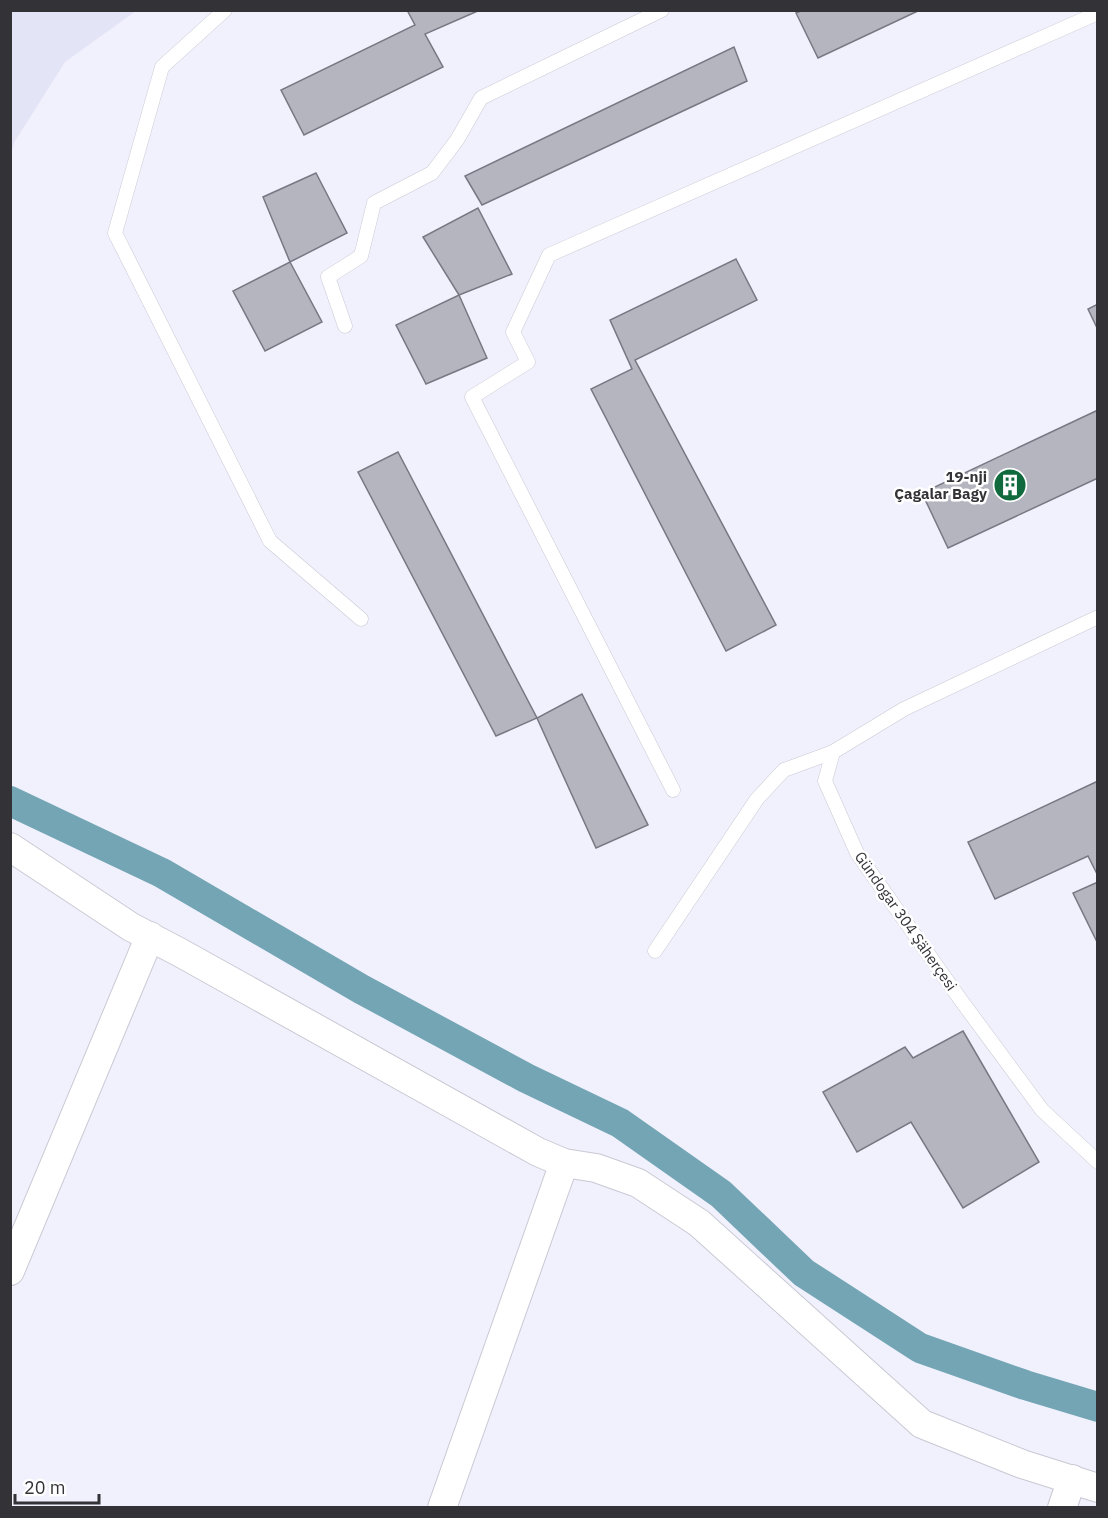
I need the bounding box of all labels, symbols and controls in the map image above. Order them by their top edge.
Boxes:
place label: 19-nji Çagalar Bagy [894,467,987,503]
building icon: 19-nji Çagalar Bagy [992,467,1028,503]
street label: Gündogar 304 Şäherçesi [851,848,961,994]
scale bar [15,1467,99,1505]
text: 20 m [24,1476,66,1499]

